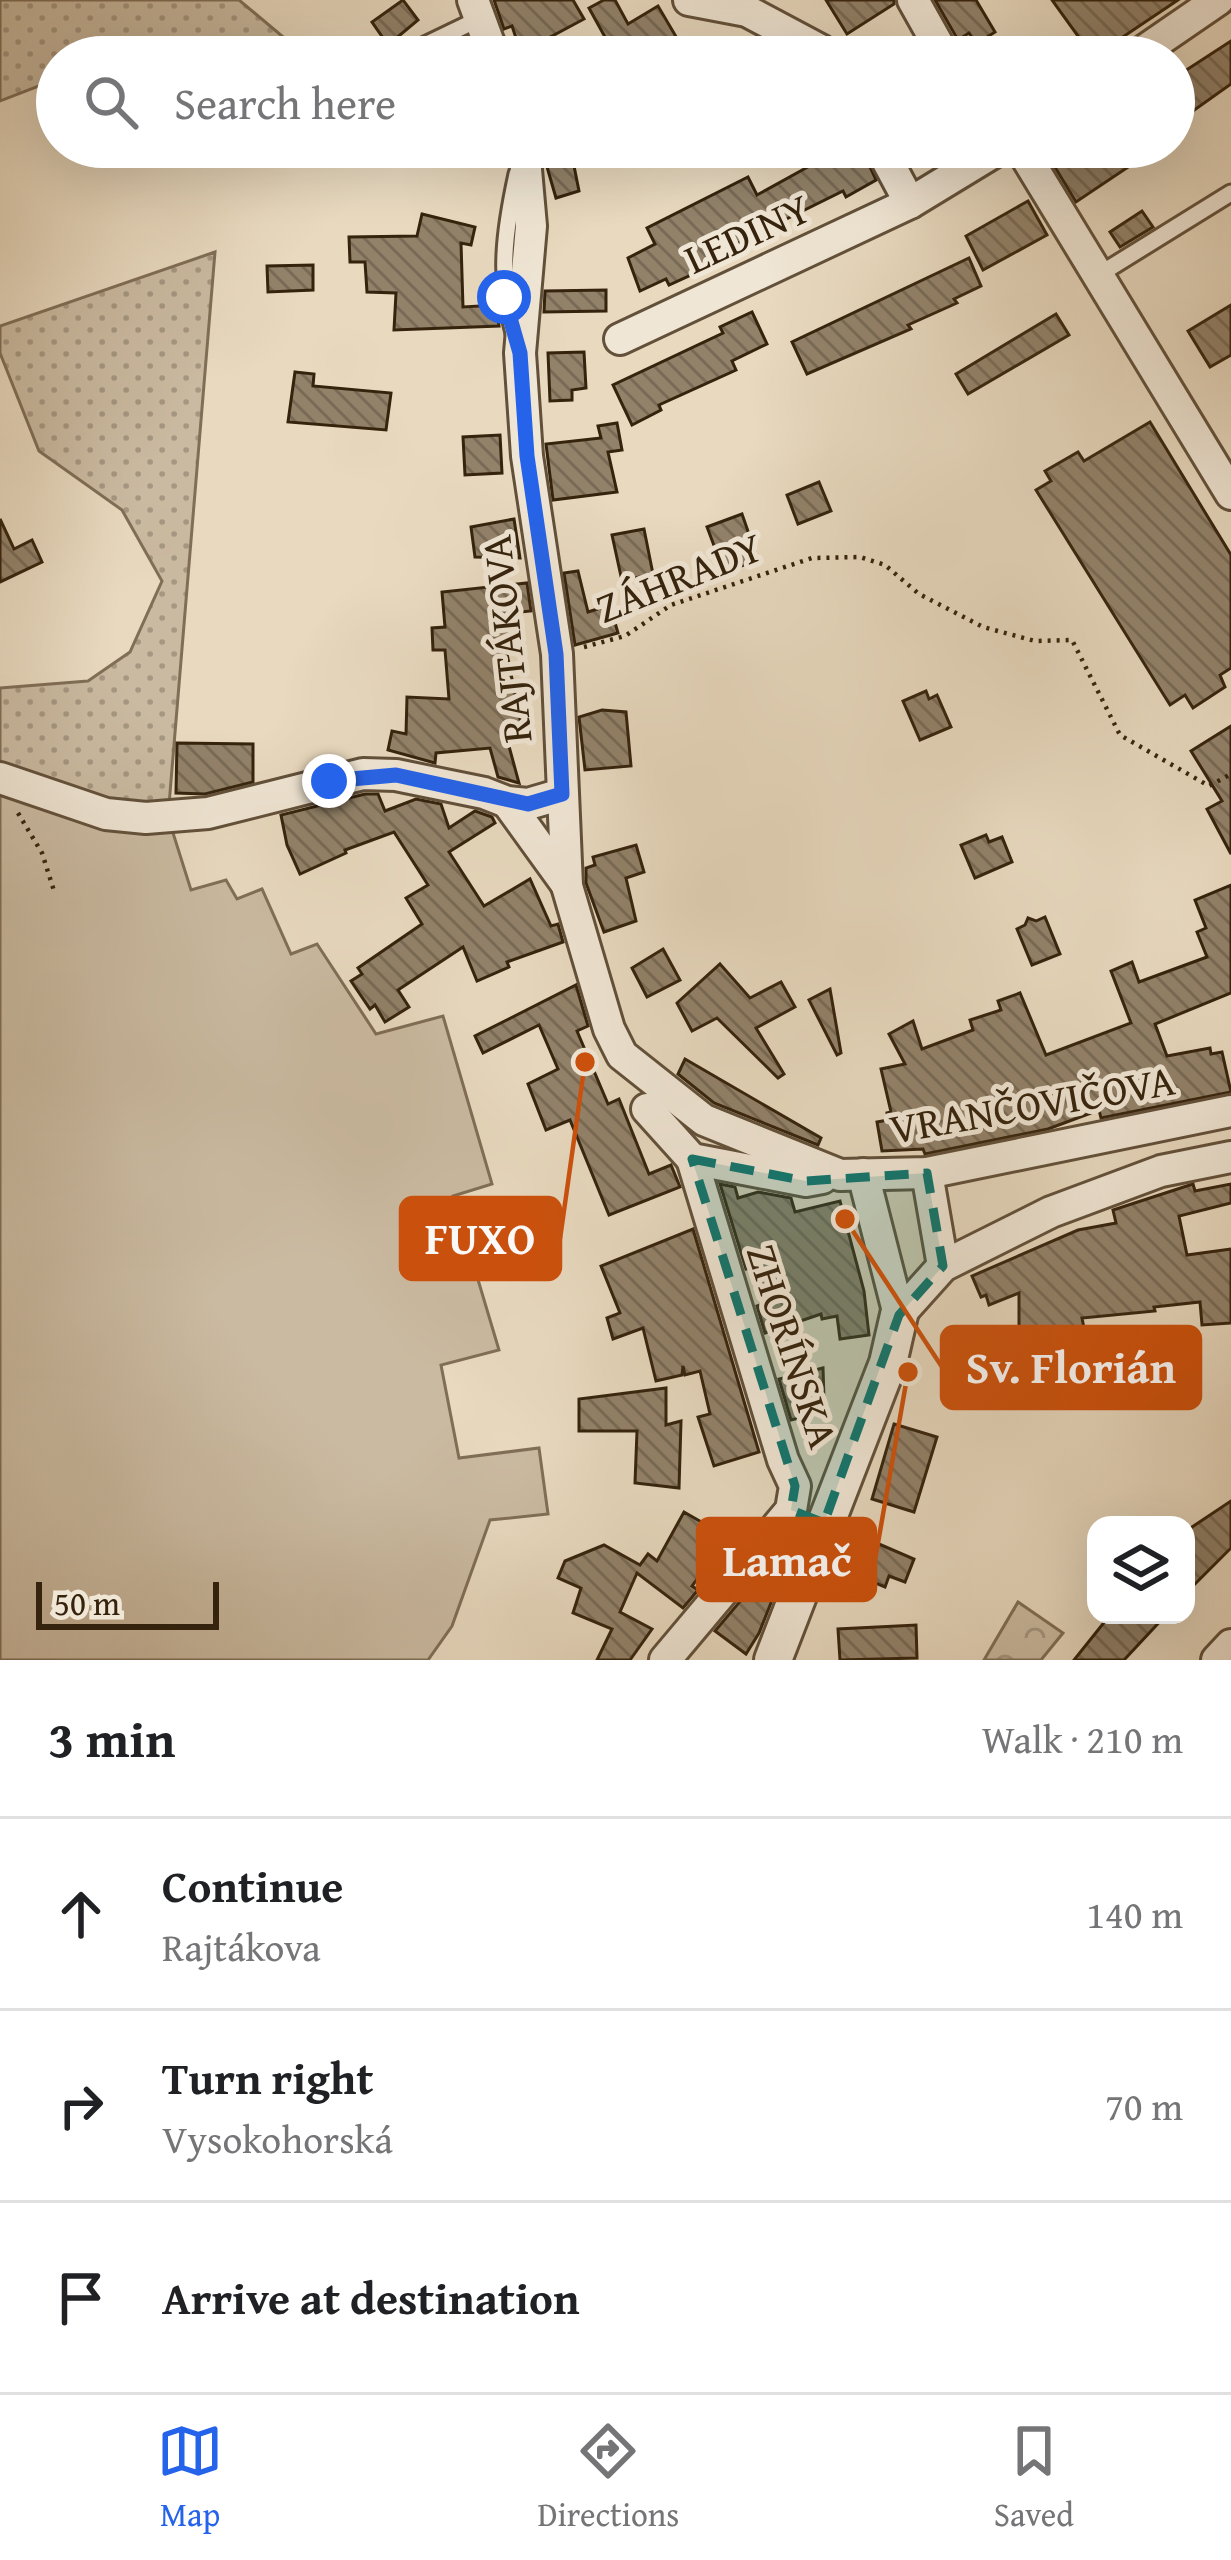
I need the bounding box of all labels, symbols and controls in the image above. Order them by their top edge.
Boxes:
search box [36,36,1195,168]
icon: search [78,69,144,135]
text: Search here [174,70,396,135]
street label: LEDINY [674,177,820,288]
route start [477,270,531,324]
street label: ZÁHRADY [586,516,771,638]
street label: RAJTÁKOVA [464,532,547,746]
route end [302,754,356,808]
street label: VRANČOVIČOVA [885,1048,1180,1159]
callout: FUXO [401,1198,560,1279]
text: FUXO [425,1205,535,1270]
street label: ZHORÍNSKA [732,1236,855,1456]
callout: Sv. Florián [942,1327,1200,1408]
text: Sv. Florián [966,1334,1177,1399]
map controls [1087,1516,1195,1624]
button: layers [1087,1516,1195,1624]
callout: Lamač [698,1519,875,1600]
text: Lamač [723,1527,851,1592]
scale bar [36,1576,219,1629]
text: 50 m [54,1579,120,1627]
text: 3 min [48,1701,175,1776]
text: Walk · 210 m [982,1710,1183,1767]
text: Continue [162,1853,343,1918]
icon: ahead [48,1881,114,1947]
text: 140 m [1086,1885,1183,1942]
text: Rajtákova [162,1918,321,1975]
text: Turn right [162,2045,374,2110]
icon: right [48,2073,114,2139]
text: 70 m [1105,2077,1183,2134]
text: Vysokohorská [162,2110,393,2167]
icon: arrive [48,2265,114,2331]
text: Arrive at destination [162,2265,580,2330]
tab: Map [157,2418,223,2538]
tab: Directions [538,2418,679,2538]
tab: Saved [994,2418,1074,2538]

